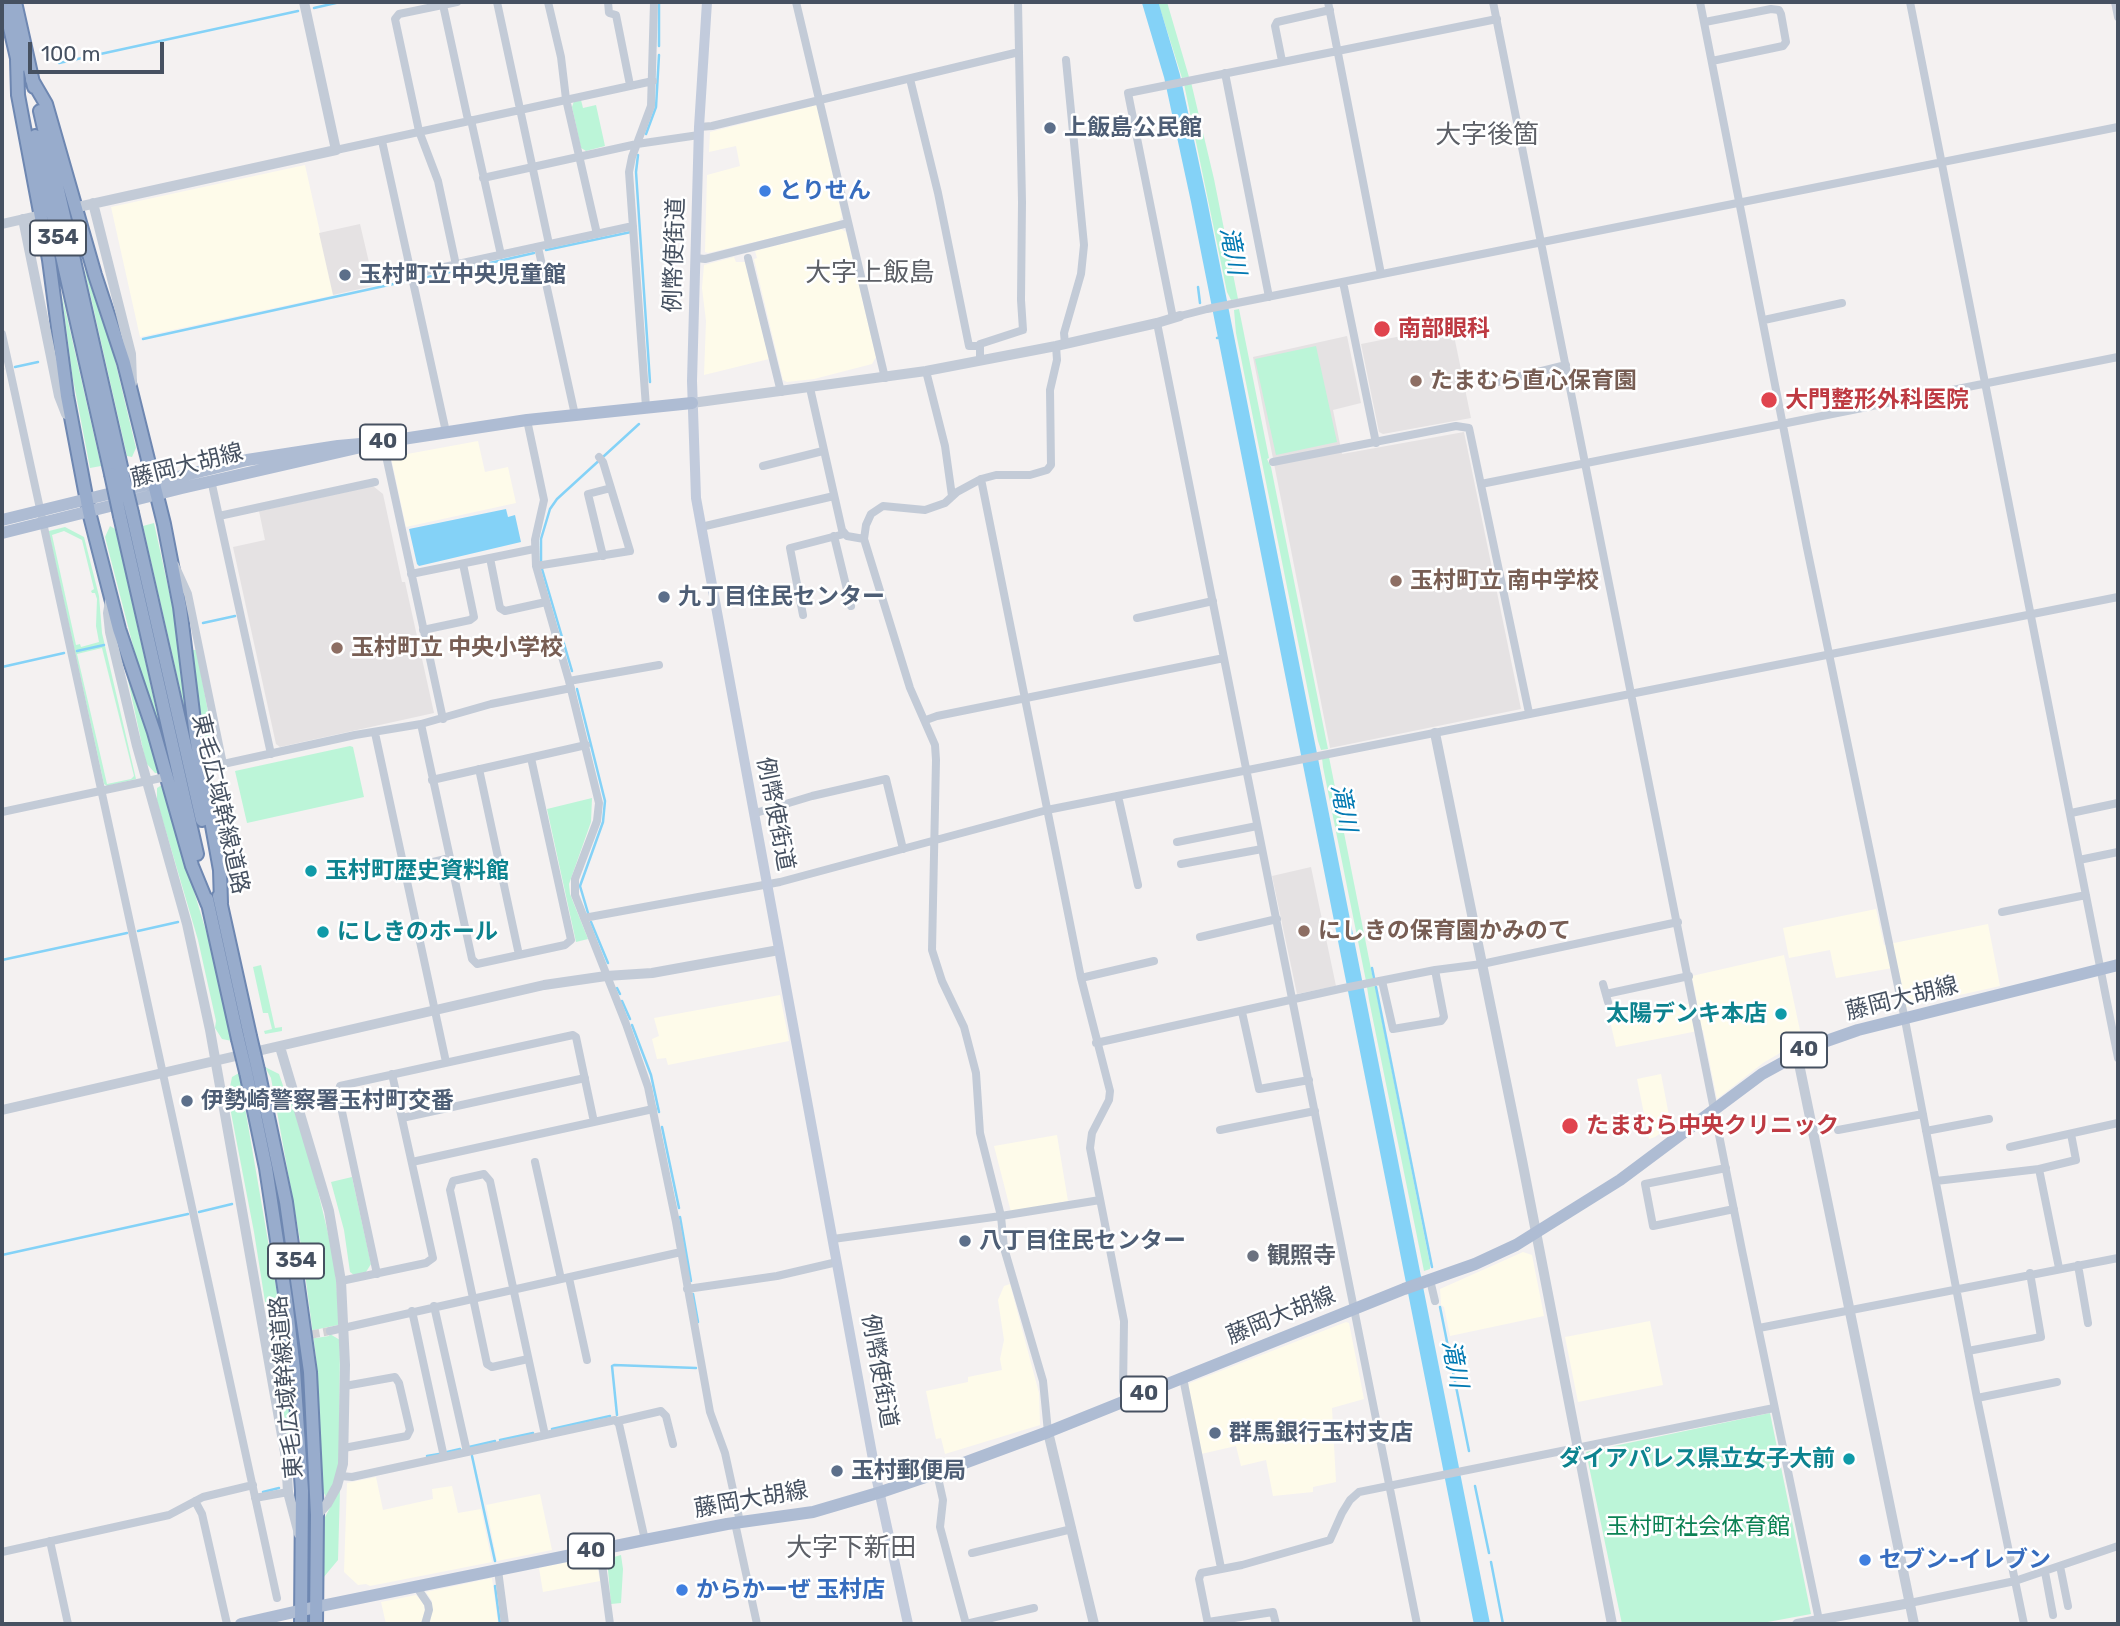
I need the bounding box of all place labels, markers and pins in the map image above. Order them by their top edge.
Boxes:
place label: 上飯島公民館 [1064,114,1202,142]
marker: 上飯島公民館 [1042,120,1058,136]
place label: とりせん [779,177,871,205]
marker: とりせん [757,183,773,199]
place label: 玉村町立中央児童館 [359,261,566,289]
marker: 玉村町立中央児童館 [337,267,353,283]
place label: 南部眼科 [1398,315,1490,343]
marker: 南部眼科 [1372,319,1392,339]
place label: たまむら直心保育園 [1430,367,1637,395]
marker: たまむら直心保育園 [1408,373,1424,389]
place label: 大門整形外科医院 [1785,386,1969,414]
marker: 大門整形外科医院 [1759,390,1779,410]
place label: 玉村町立 南中学校 [1410,567,1599,595]
marker: 玉村町立 南中学校 [1388,573,1404,589]
place label: 九丁目住民センター [678,583,885,611]
marker: 九丁目住民センター [656,589,672,605]
place label: 玉村町立 中央小学校 [351,634,563,662]
marker: 玉村町立 中央小学校 [329,640,345,656]
place label: 玉村町歴史資料館 [325,857,509,885]
marker: 玉村町歴史資料館 [303,863,319,879]
place label: にしきの保育園かみのて [1318,917,1571,945]
place label: にしきのホール [337,918,498,946]
marker: にしきの保育園かみのて [1296,923,1312,939]
marker: にしきのホール [315,924,331,940]
place label: 太陽デンキ本店 [1606,1000,1767,1028]
marker: 太陽デンキ本店 [1773,1006,1789,1022]
place label: 伊勢崎警察署玉村町交番 [201,1087,454,1115]
marker: 伊勢崎警察署玉村町交番 [179,1093,195,1109]
place label: たまむら中央クリニック [1586,1112,1839,1140]
marker: たまむら中央クリニック [1560,1116,1580,1136]
place label: 八丁目住民センター [979,1227,1186,1255]
marker: 八丁目住民センター [957,1233,973,1249]
place label: 観照寺 [1267,1242,1336,1270]
marker: 観照寺 [1245,1248,1261,1264]
place label: 群馬銀行玉村支店 [1229,1419,1413,1447]
marker: 群馬銀行玉村支店 [1207,1425,1223,1441]
place label: ダイアパレス県立女子大前 [1559,1445,1835,1473]
marker: ダイアパレス県立女子大前 [1841,1451,1857,1467]
place label: 玉村郵便局 [851,1457,966,1485]
marker: 玉村郵便局 [829,1463,845,1479]
place label: セブン-イレブン [1879,1546,2051,1574]
marker: セブン-イレブン [1857,1552,1873,1568]
place label: からかーぜ 玉村店 [696,1576,885,1604]
marker: からかーぜ 玉村店 [674,1582,690,1598]

